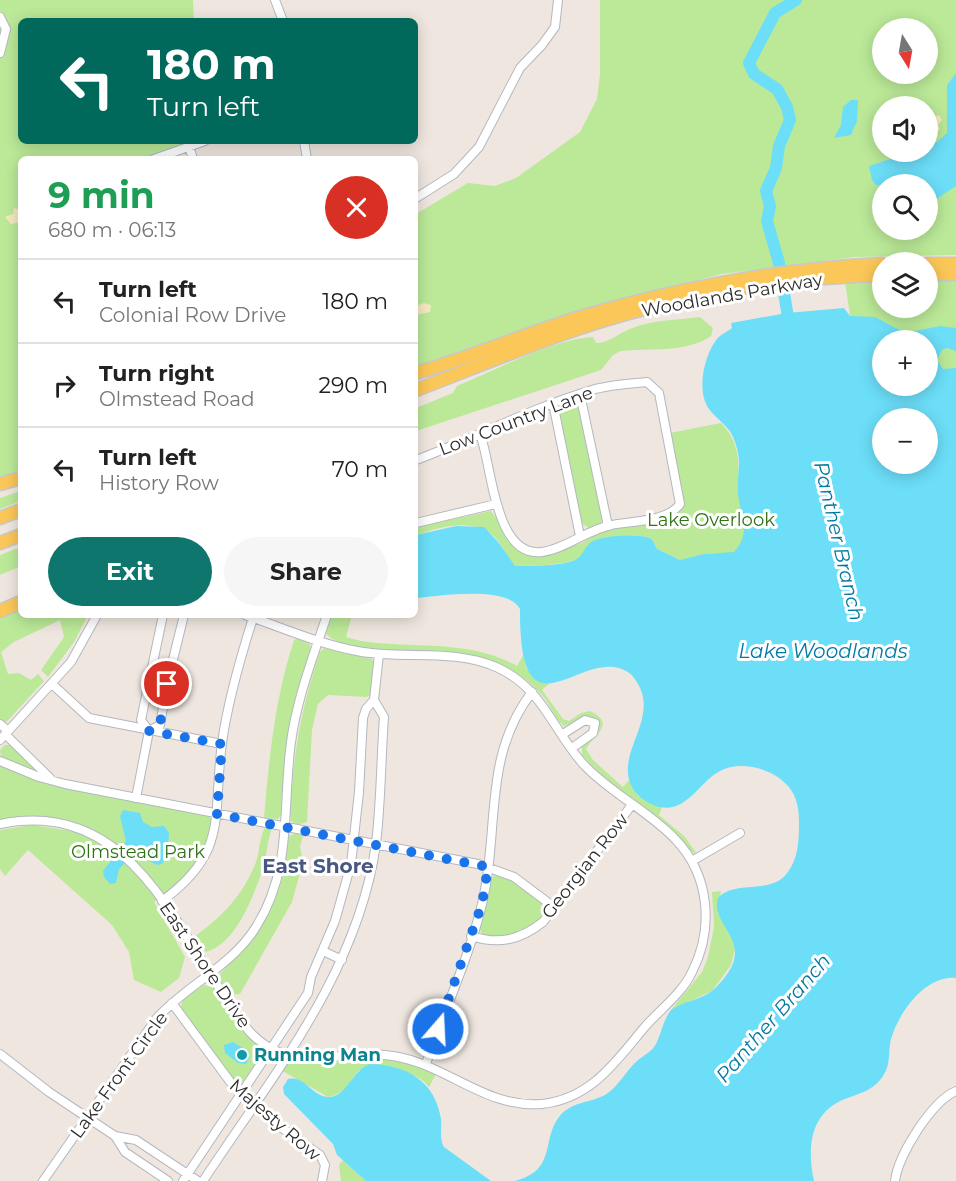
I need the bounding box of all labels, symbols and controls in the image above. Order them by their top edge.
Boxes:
north arrow [872,18,938,84]
map controls [872,18,938,474]
text: 180 m [147,38,276,90]
icon: left [48,42,126,120]
text: Turn left [147,90,260,123]
button: sound [872,96,938,162]
text: 9 min [48,173,155,217]
button: search [872,174,938,240]
button: close [325,176,388,239]
text: 680 m · 06:13 [48,218,176,242]
button: layers [872,252,938,318]
street label: Woodlands Parkway [640,268,824,322]
text: Turn left [99,276,197,303]
icon: left [48,285,81,318]
text: 180 m [322,288,388,315]
text: Colonial Row Drive [99,303,286,327]
button: + [872,330,938,396]
text: Turn right [99,360,214,387]
icon: right [48,369,81,402]
text: 290 m [318,372,388,399]
street label: Low Country Lane [436,381,596,460]
text: Olmstead Road [99,387,255,411]
button: − [872,408,938,474]
text: Turn left [99,444,197,471]
icon: left [48,453,81,486]
text: 70 m [332,456,388,483]
water label: Panther Branch [809,459,869,623]
text: History Row [99,471,219,495]
park label: Lake Overlook [647,509,775,531]
button: Exit [48,537,212,606]
button: Share [224,537,388,606]
water label: Lake Woodlands [738,639,908,663]
pin [141,658,192,709]
icon: arrive [150,667,183,700]
street label: Georgian Row [537,809,633,923]
park label: Olmstead Park [71,841,205,863]
district label: East Shore [262,854,374,878]
street label: East Shore Drive [155,898,255,1032]
water label: Panther Branch [711,949,835,1087]
position arrow [406,997,470,1061]
street label: Lake Front Circle [66,1007,172,1143]
place label: Running Man [254,1044,381,1066]
marker: Running Man [235,1048,249,1062]
street label: Majesty Row [225,1075,325,1166]

